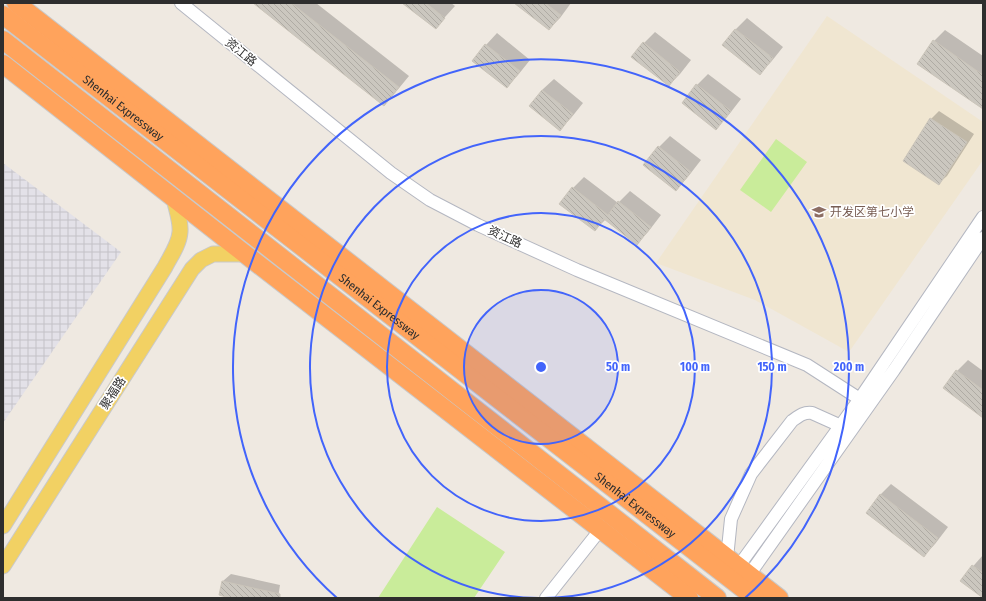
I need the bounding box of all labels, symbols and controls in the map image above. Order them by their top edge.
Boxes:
street label: 资江路 [223,35,259,69]
street label: Shenhai Expressway [80,72,167,144]
school or university icon: 开发区第七小学 [811,204,827,220]
place label: 开发区第七小学 [830,205,914,219]
street label: 资江路 [486,223,524,251]
street label: Shenhai Expressway [336,271,423,343]
centre of rings [534,360,548,374]
text: 50 m [606,360,630,374]
text: 100 m [680,360,710,374]
text: 150 m [757,360,787,374]
text: 200 m [833,360,864,374]
street label: 聚福路 [97,374,129,412]
street label: Shenhai Expressway [592,469,679,541]

